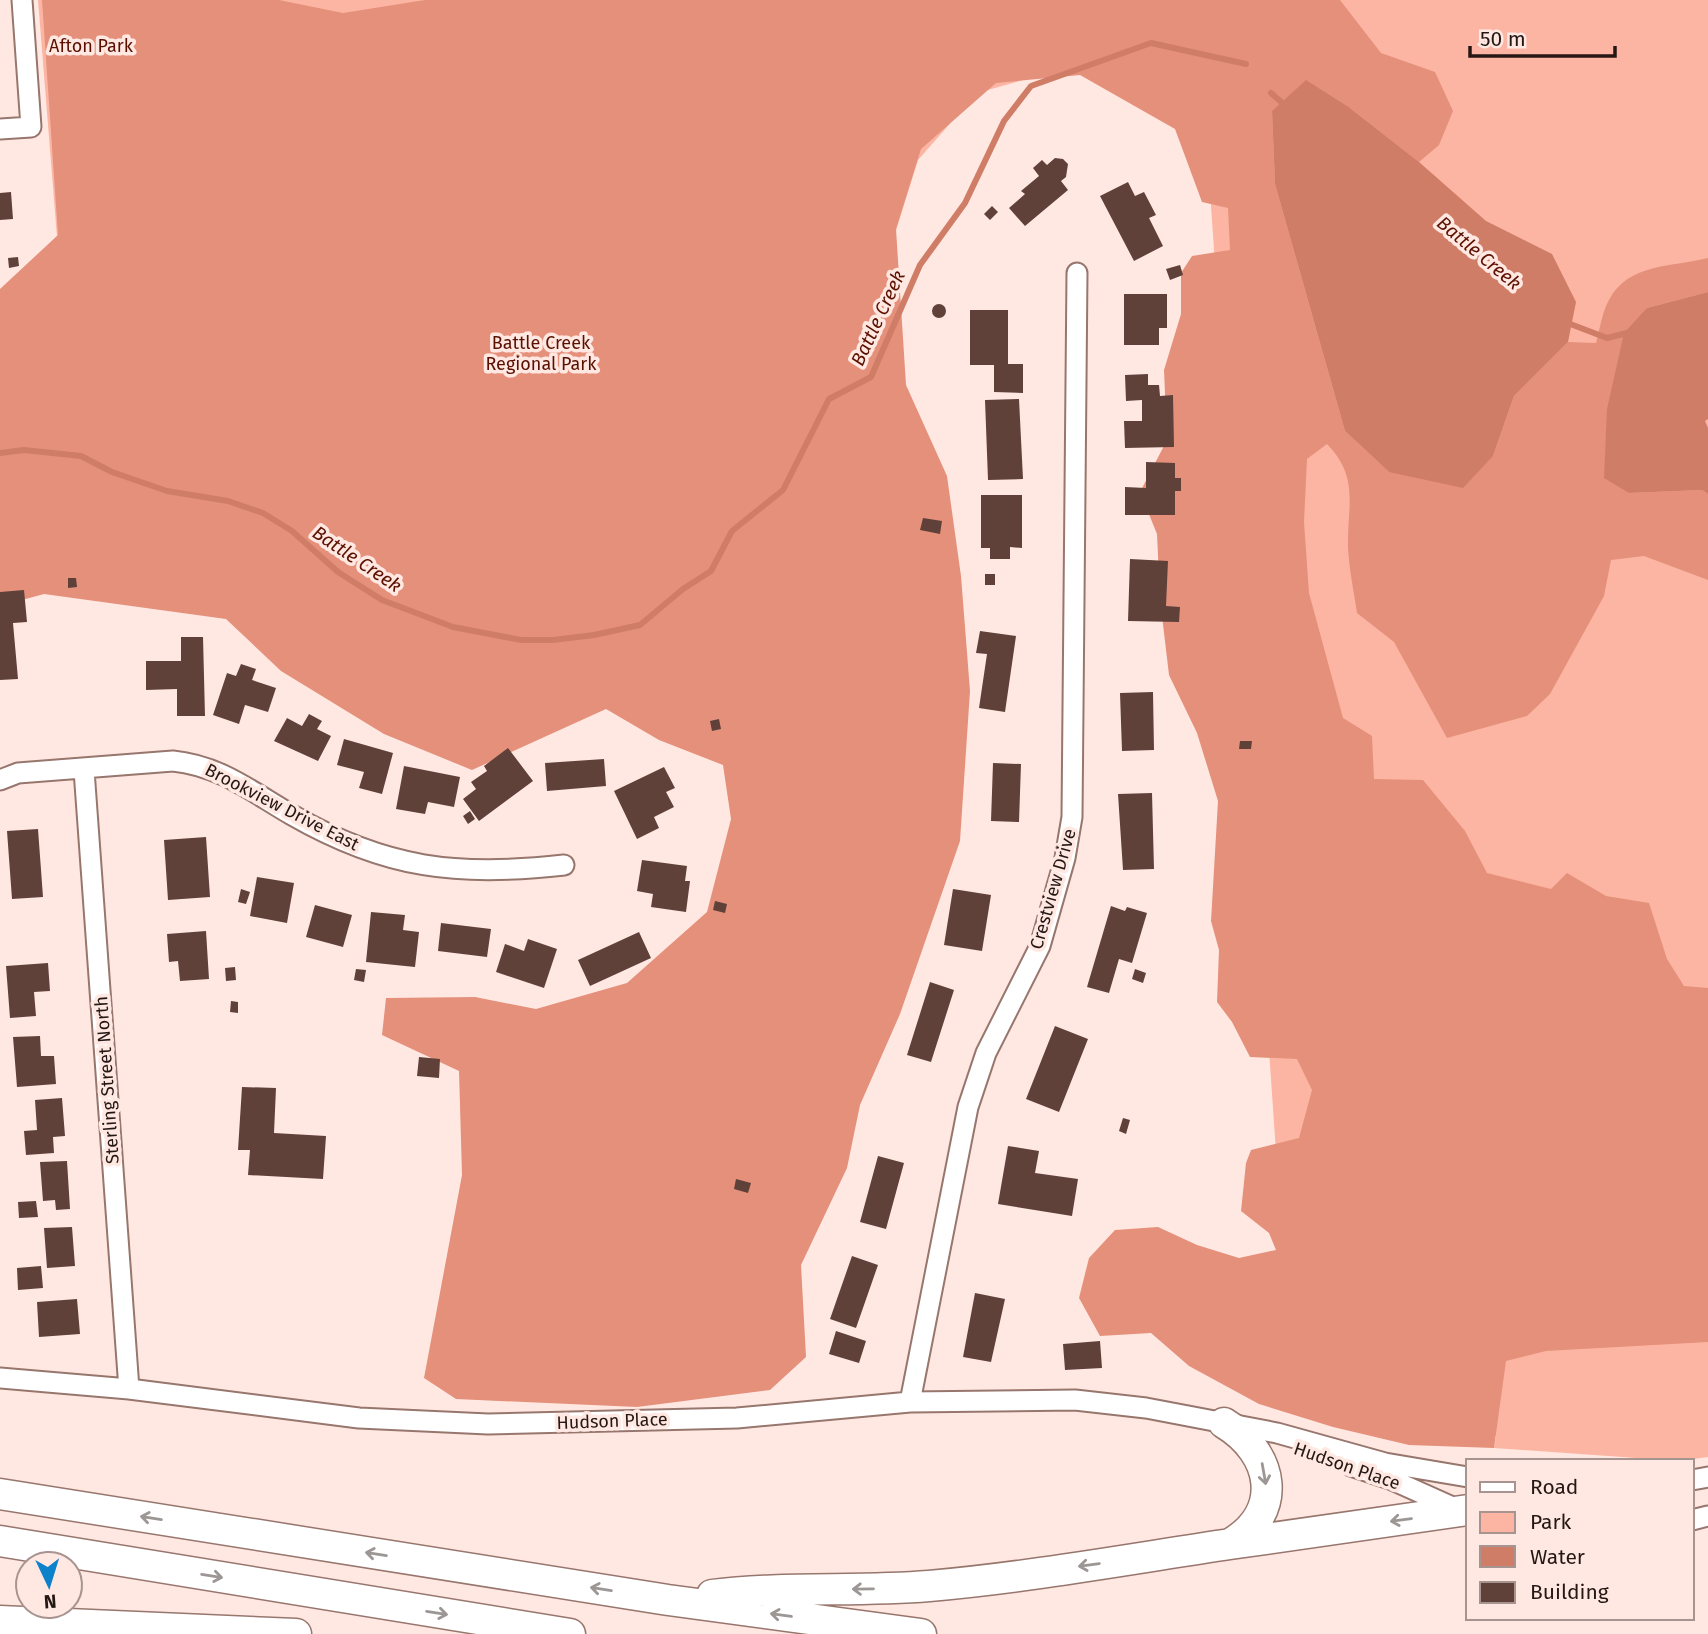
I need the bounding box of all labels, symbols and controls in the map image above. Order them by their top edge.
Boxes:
scale bar [1470,14,1615,58]
text: 50 m [1480,26,1526,52]
park label: Afton Park [49,35,134,57]
water label: Battle Creek [1432,211,1526,295]
water label: Battle Creek [846,267,910,369]
park label: Battle Creek Regional Park [485,332,597,375]
water label: Battle Creek [308,521,406,597]
street label: Brookview Drive East [201,759,363,856]
street label: Crestview Drive [1025,826,1081,952]
street label: Sterling Street North [90,995,124,1165]
street label: Hudson Place [556,1408,668,1434]
street label: Hudson Place [1291,1438,1403,1494]
legend [1466,1459,1694,1620]
one-way arrow [1258,1462,1271,1485]
text: Road [1530,1474,1578,1500]
text: Park [1530,1509,1572,1535]
one-way arrow [140,1511,163,1524]
one-way arrow [1390,1514,1413,1527]
text: Water [1530,1544,1585,1570]
one-way arrow [365,1547,388,1560]
north arrow [14,1550,84,1620]
one-way arrow [1078,1558,1101,1571]
one-way arrow [201,1570,223,1583]
text: Building [1530,1579,1609,1605]
one-way arrow [590,1582,613,1595]
one-way arrow [852,1583,875,1596]
text: N [43,1590,57,1613]
one-way arrow [425,1607,448,1620]
one-way arrow [770,1609,793,1622]

